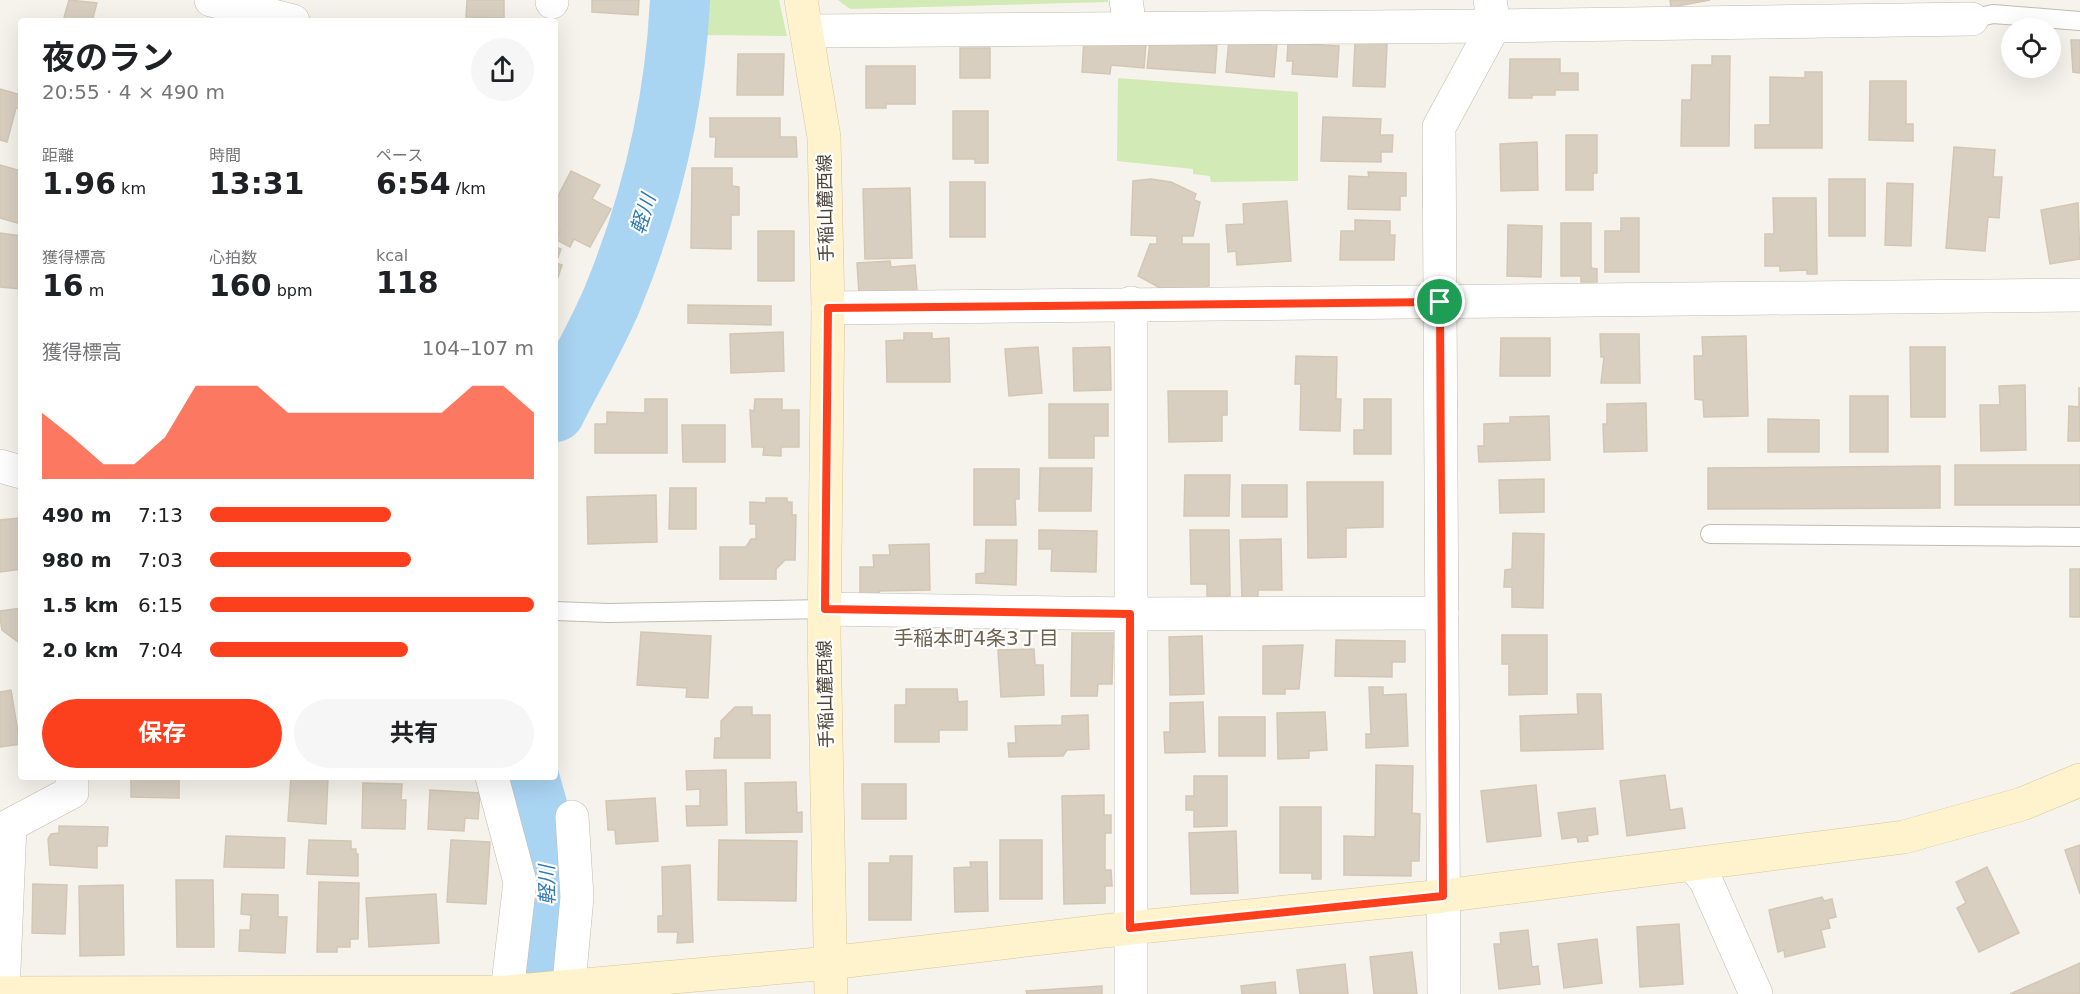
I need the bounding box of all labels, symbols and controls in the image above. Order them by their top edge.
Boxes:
map controls [2001,18,2061,78]
button: locate [2001,18,2061,78]
text: 夜のラン [42,38,174,77]
button: share [471,38,534,101]
text: 20:55 · 4 × 490 m [42,80,225,104]
text: 距離 [42,146,74,165]
text: 時間 [209,146,241,165]
text: ペース [376,146,423,165]
street label: 手稲山麓西線 [814,154,836,262]
text: 1.96 [42,166,116,201]
text: 13:31 [209,166,305,201]
text: 6:54 [376,166,451,201]
text: km [116,179,146,198]
text: /km [451,179,486,198]
water label: 軽川 [626,189,661,237]
text: kcal [376,246,408,265]
text: 獲得標高 [42,248,106,267]
text: 心拍数 [209,248,257,267]
text: 118 [376,265,439,300]
text: 16 [42,268,84,303]
text: 160 [209,268,272,303]
pin [1414,276,1465,327]
text: m [84,281,104,300]
text: bpm [272,281,313,300]
icon: arrive [1423,285,1456,318]
text: 104–107 m [422,336,534,360]
text: 獲得標高 [42,340,122,364]
text: 490 m [42,503,112,527]
text: 7:13 [138,503,183,527]
text: 980 m [42,548,112,572]
text: 7:03 [138,548,183,572]
text: 1.5 km [42,593,119,617]
text: 6:15 [138,593,183,617]
district label: 手稲本町4条3丁目 [893,626,1059,650]
text: 2.0 km [42,638,119,662]
text: 7:04 [138,638,183,662]
street label: 手稲山麓西線 [814,640,836,748]
button: 保存 [42,699,282,768]
button: 共有 [294,699,534,768]
water label: 軽川 [535,863,559,905]

